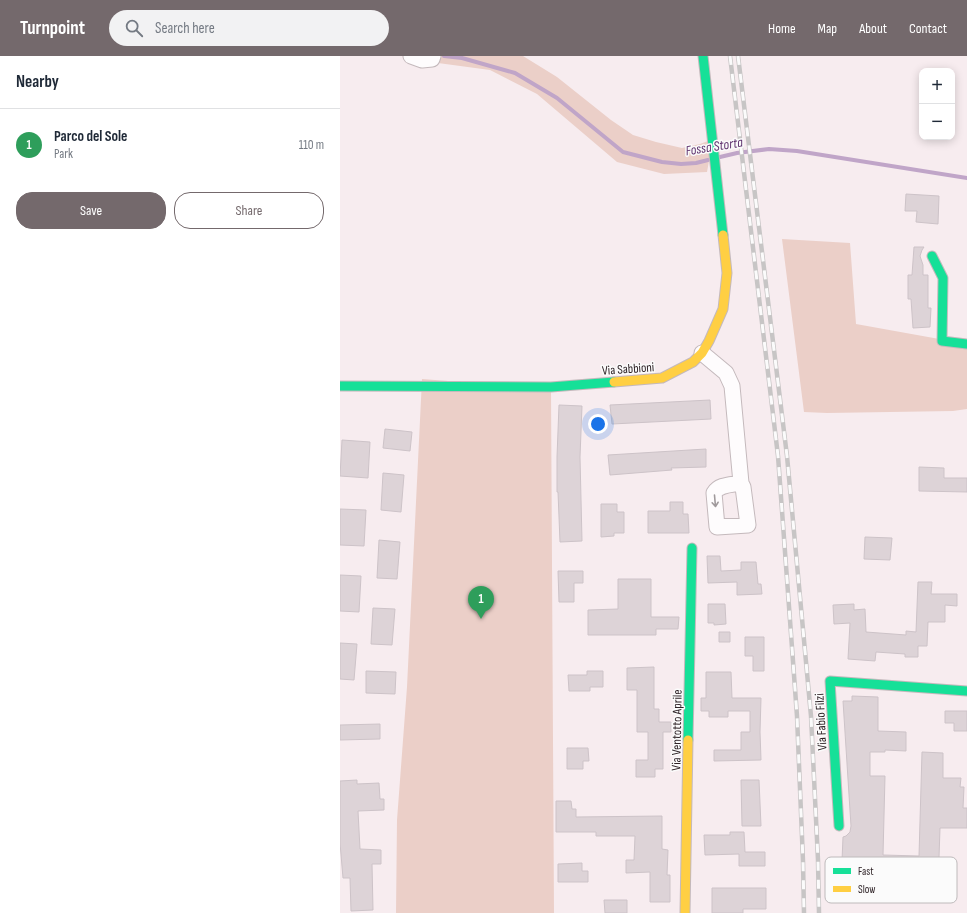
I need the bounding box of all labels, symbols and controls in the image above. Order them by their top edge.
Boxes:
search box [109,10,389,46]
text: Turnpoint [20,17,85,40]
icon: search [123,17,145,39]
text: Search here [155,19,215,38]
text: Home [768,20,796,37]
text: Map [818,20,837,37]
text: About [859,20,887,37]
text: Contact [909,20,947,37]
map controls [919,68,955,140]
button: + [919,68,955,104]
text: Nearby [16,72,59,92]
button: − [919,104,955,140]
text: Parco del Sole [54,127,127,146]
water label: Fossa Storta [684,134,744,159]
text: 1 [26,137,32,153]
text: 110 m [299,137,324,153]
text: Park [54,146,73,162]
button: Save [16,192,166,229]
button: Share [174,192,324,229]
street label: Via Sabbioni [601,359,655,379]
your location [588,414,608,434]
one-way arrow [711,494,718,507]
pin: 1 [468,586,494,619]
street label: Via Ventotto Aprile [668,689,686,771]
street label: Via Fabio Filzi [812,693,830,751]
legend [825,857,957,903]
text: Fast [858,865,874,878]
text: Slow [858,883,875,896]

